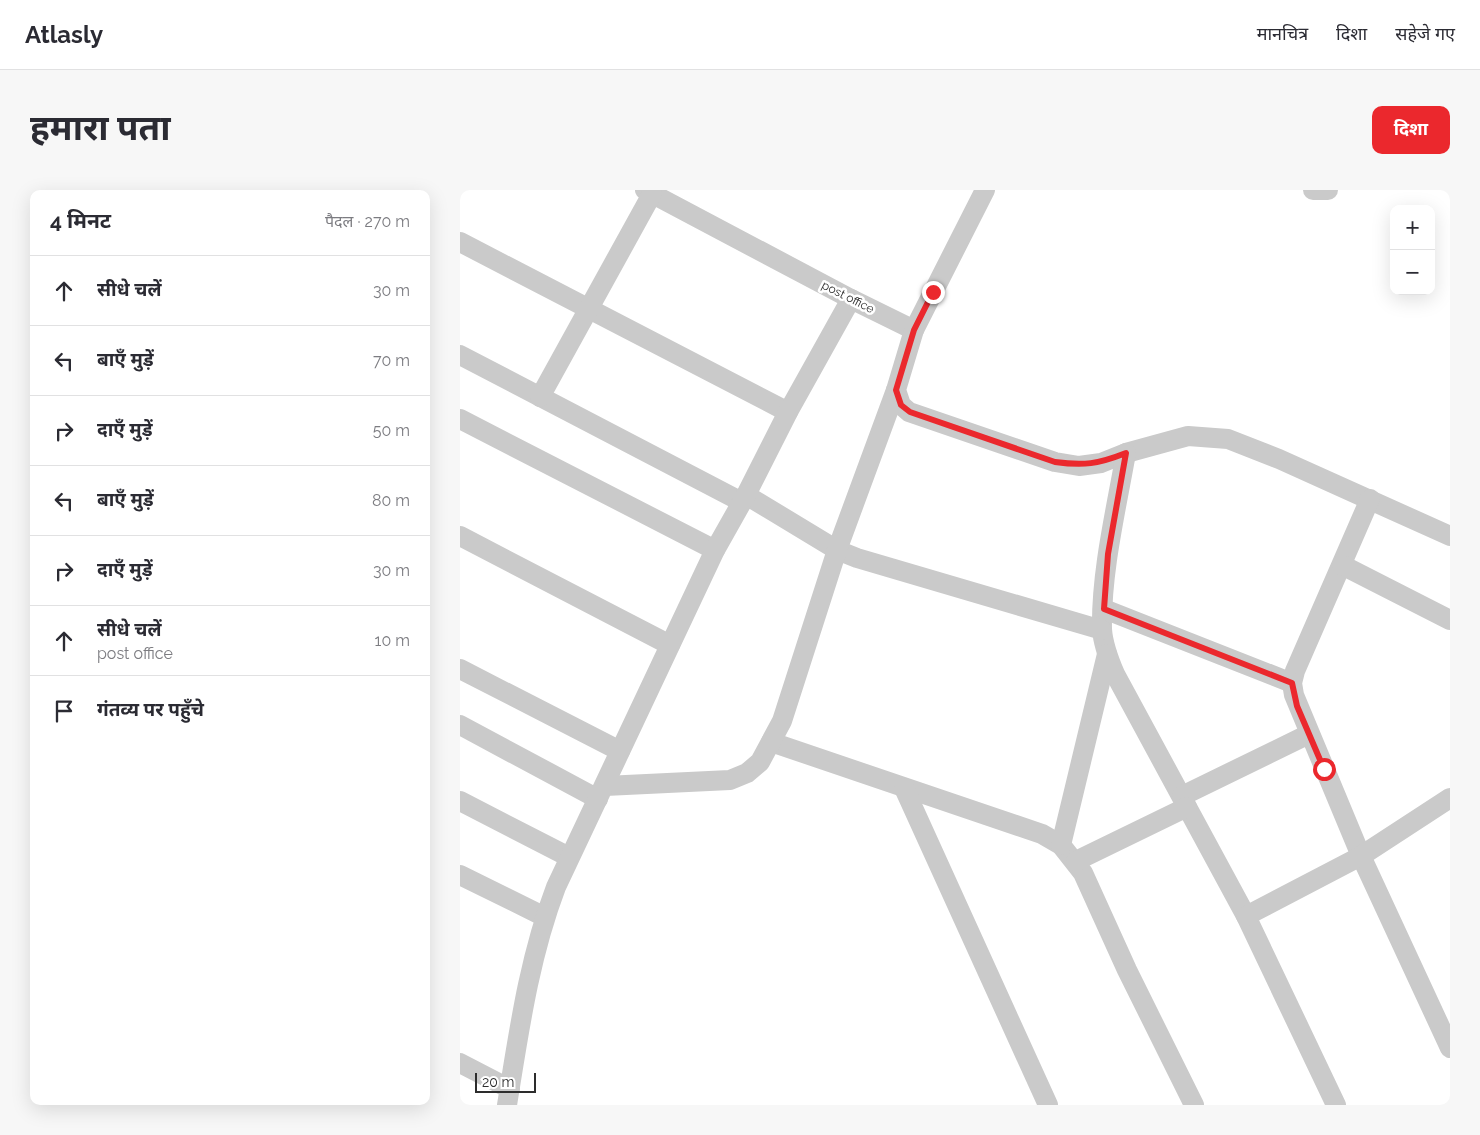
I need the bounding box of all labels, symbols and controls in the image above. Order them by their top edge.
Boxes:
text: Atlasly [25,20,103,49]
text: मानचित्र [1257,23,1308,44]
text: दिशा [1336,23,1367,44]
text: सहेजे गए [1395,23,1455,44]
button: दिशा [1372,106,1450,154]
text: हमारा पता [30,107,171,148]
map controls [1390,205,1435,295]
button: + [1390,205,1435,250]
text: 4 मिनट [50,208,111,233]
text: पैदल · 270 m [325,212,410,231]
button: − [1390,250,1435,295]
icon: ahead [50,277,78,305]
text: सीधे चलें [97,278,161,300]
street label: post office [819,278,877,316]
text: 30 m [373,281,410,300]
route end [922,281,945,304]
icon: left [50,347,78,375]
text: बाएँ मुड़ें [97,348,154,370]
text: 70 m [373,351,410,370]
icon: right [50,417,78,445]
text: दाएँ मुड़ें [97,418,153,440]
text: 50 m [373,421,410,440]
icon: left [50,487,78,515]
text: बाएँ मुड़ें [97,488,154,510]
text: 80 m [372,491,410,510]
icon: right [50,557,78,585]
text: दाएँ मुड़ें [97,558,153,580]
text: 30 m [373,561,410,580]
text: सीधे चलें [97,618,161,640]
icon: ahead [50,627,78,655]
text: 10 m [375,631,410,650]
text: post office [97,644,173,663]
icon: arrive [50,697,78,725]
text: गंतव्य पर पहुँचे [97,698,204,720]
route start [1313,758,1336,781]
scale bar [475,1070,536,1093]
text: 20 m [482,1074,514,1090]

